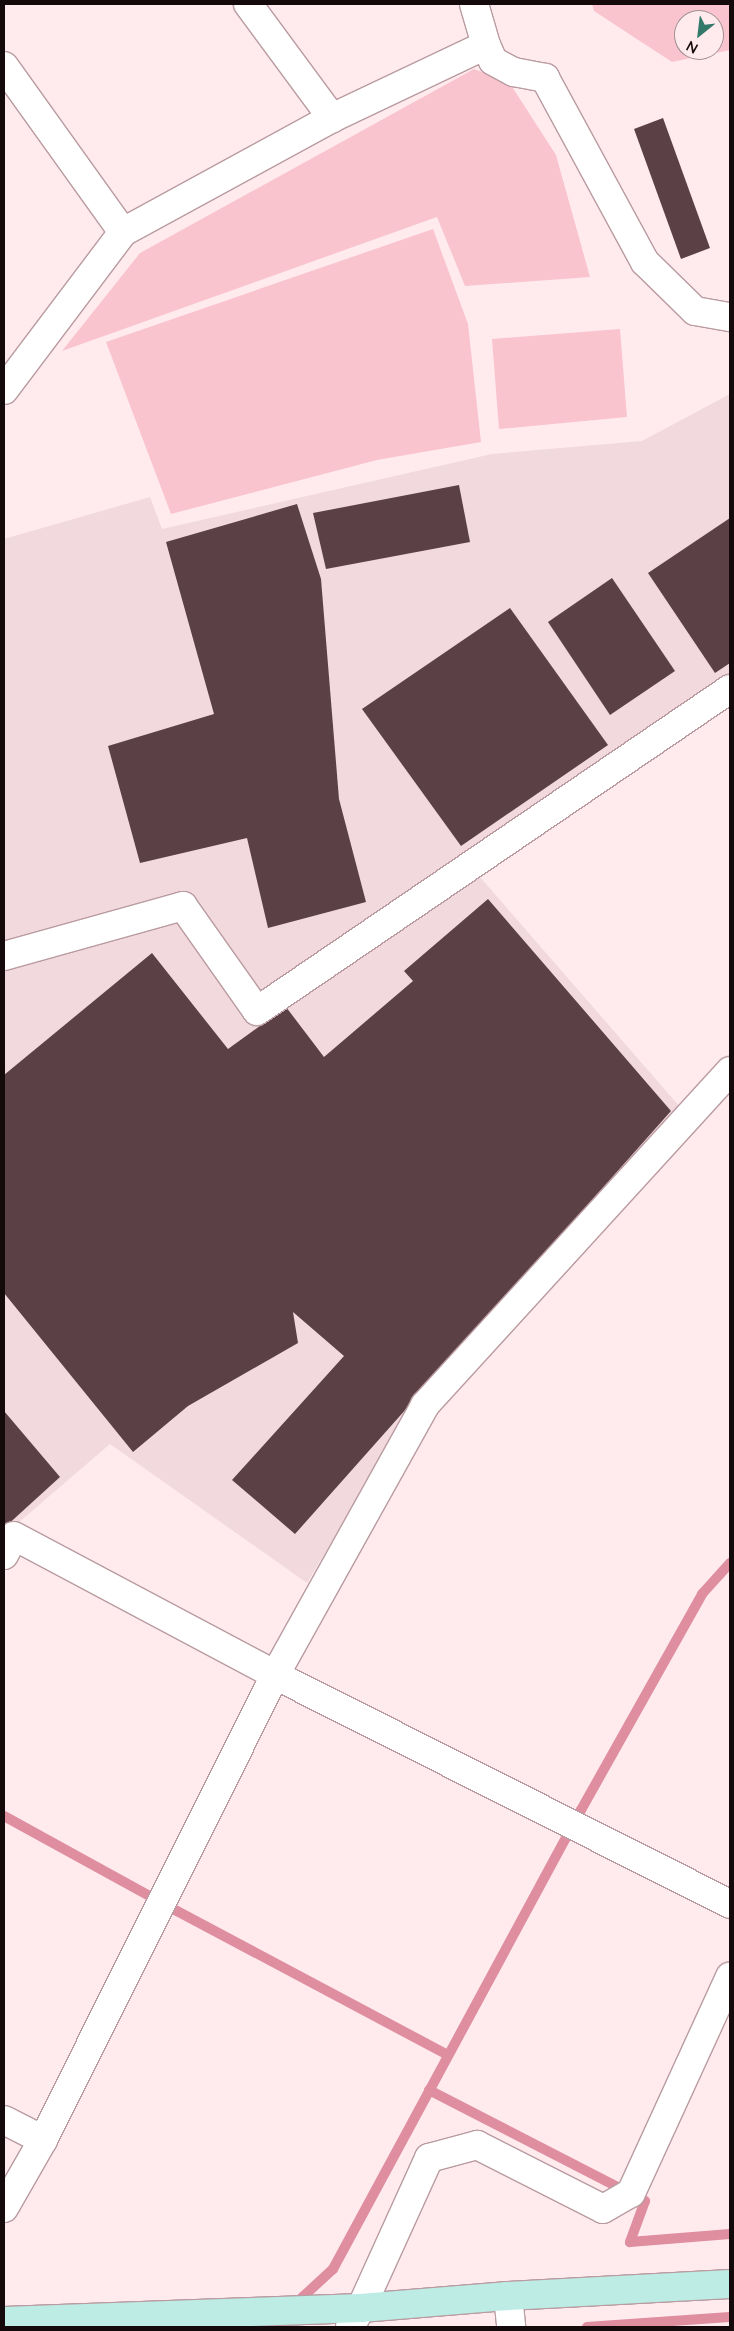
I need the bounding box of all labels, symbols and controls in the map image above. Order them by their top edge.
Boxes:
north arrow [674,10,724,60]
text: N [683,38,701,58]

